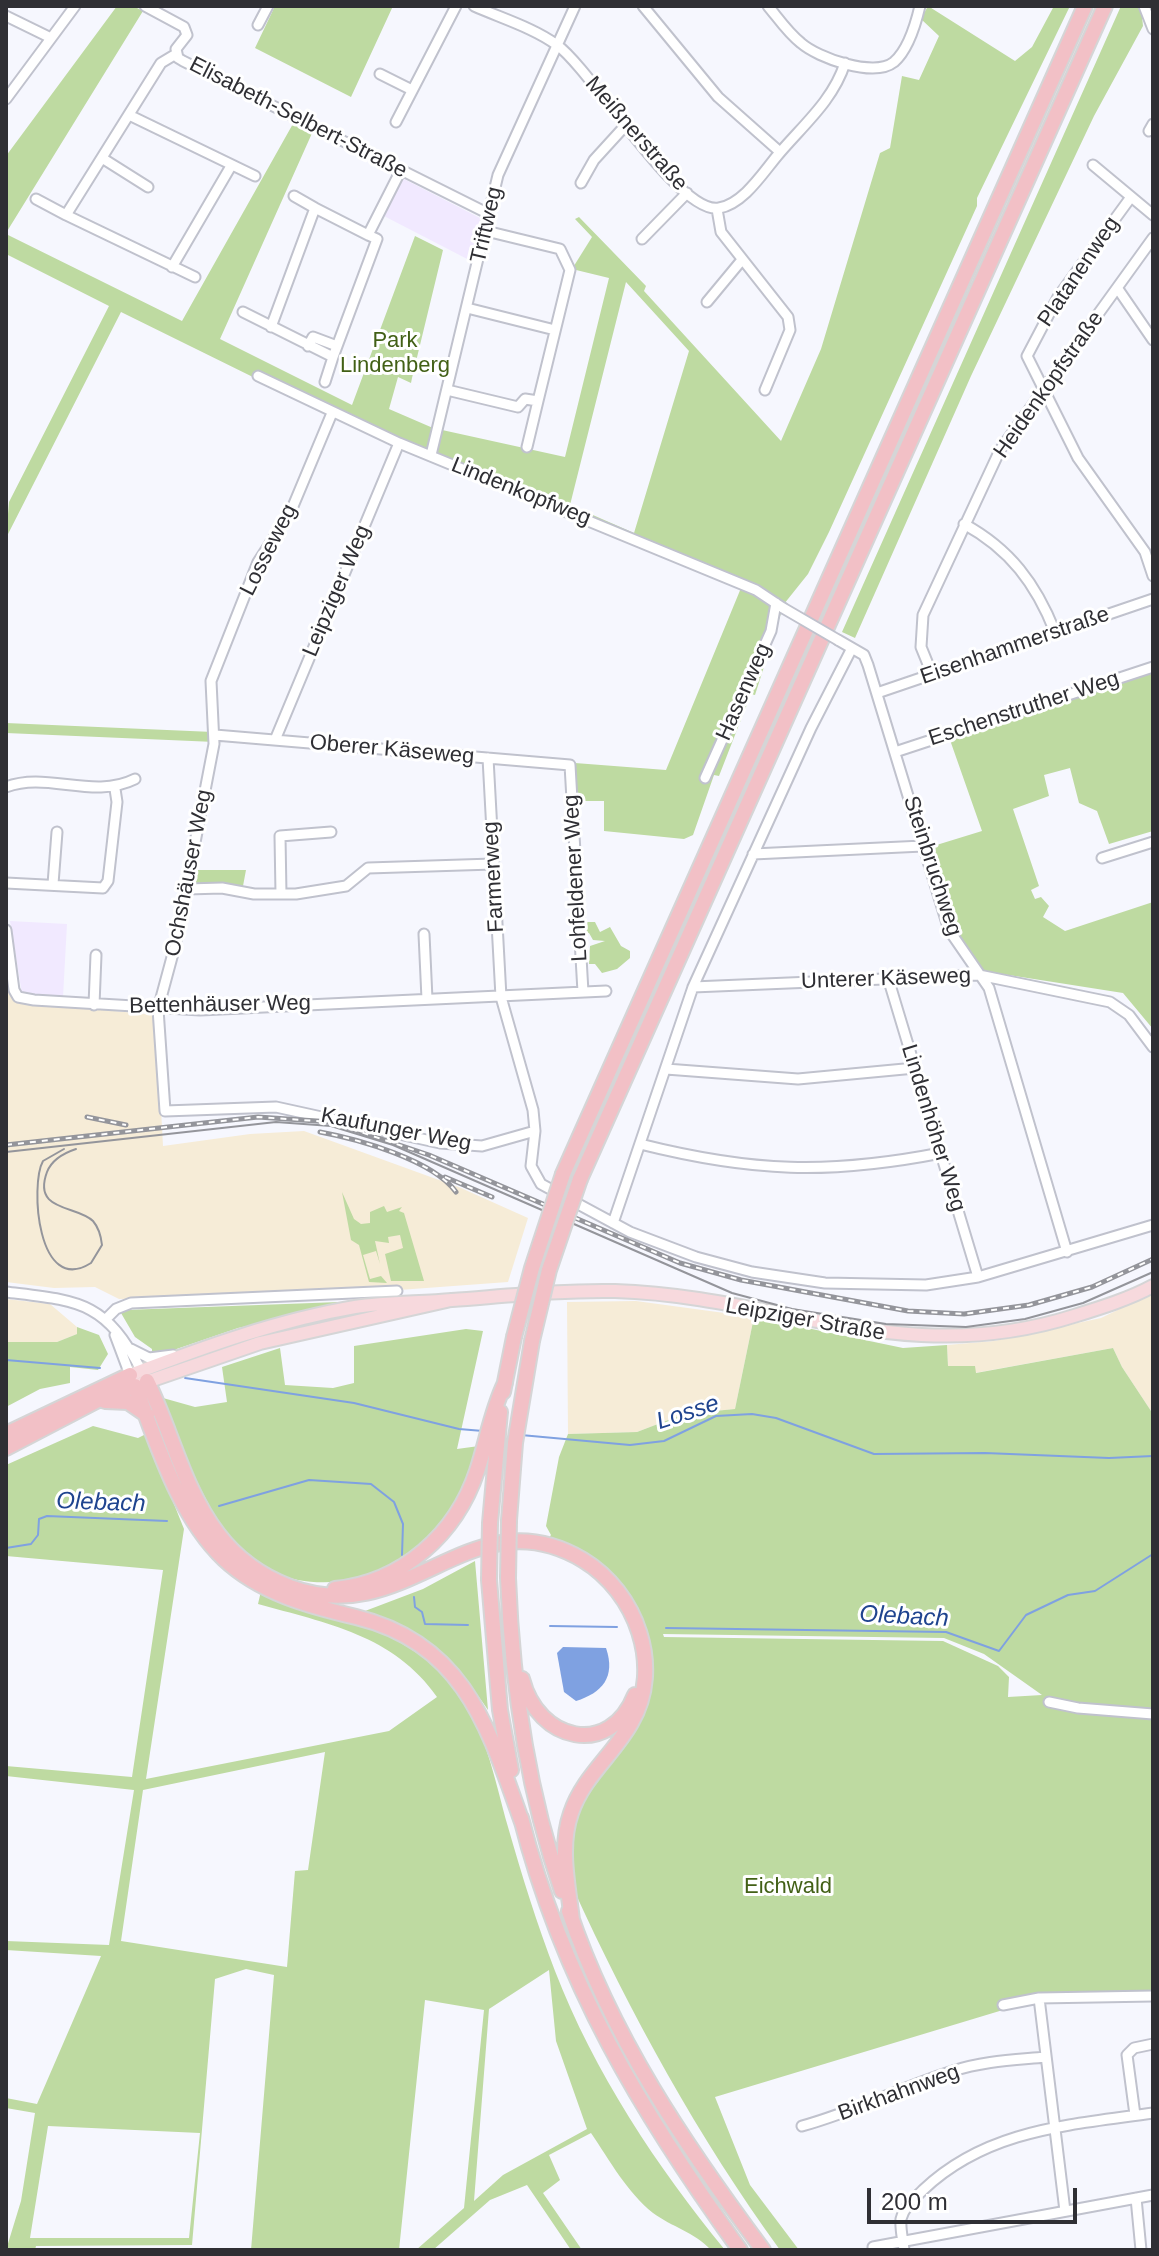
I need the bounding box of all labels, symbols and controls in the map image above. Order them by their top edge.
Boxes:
street label: Elisabeth-Selbert-Straße [185,52,411,184]
street label: Meißnerstraße [579,71,693,197]
street label: Triftweg [465,184,509,266]
street label: Platanenweg [1032,212,1126,332]
street label: Heidenkopfstraße [988,306,1110,464]
park label: Park Lindenberg [340,328,450,380]
street label: Lindenkopfweg [447,452,595,532]
street label: Losseweg [235,500,303,600]
street label: Leipziger Weg [297,521,377,661]
street label: Eisenhammerstraße [917,601,1113,691]
street label: Hasenweg [711,639,777,745]
street label: Eschenstruther Weg [925,666,1123,752]
street label: Oberer Käseweg [309,730,475,770]
street label: Ochshäuser Weg [160,787,218,959]
street label: Steinbruchweg [897,793,967,939]
street label: Lohfeldener Weg [558,794,594,962]
street label: Farmerweg [478,821,510,933]
street label: Unterer Käseweg [801,963,971,995]
street label: Bettenhäuser Weg [129,990,311,1020]
street label: Lindenhöher Weg [895,1041,971,1215]
street label: Kaufunger Weg [319,1102,473,1158]
street label: Leipziger Straße [723,1293,887,1347]
water label: Losse [653,1389,723,1437]
water label: Olebach [56,1487,146,1519]
water label: Olebach [859,1600,949,1634]
park label: Eichwald [744,1874,832,1900]
street label: Birkhahnweg [835,2059,963,2127]
scale bar [871,2172,1081,2222]
text: 200 m [881,2188,948,2215]

